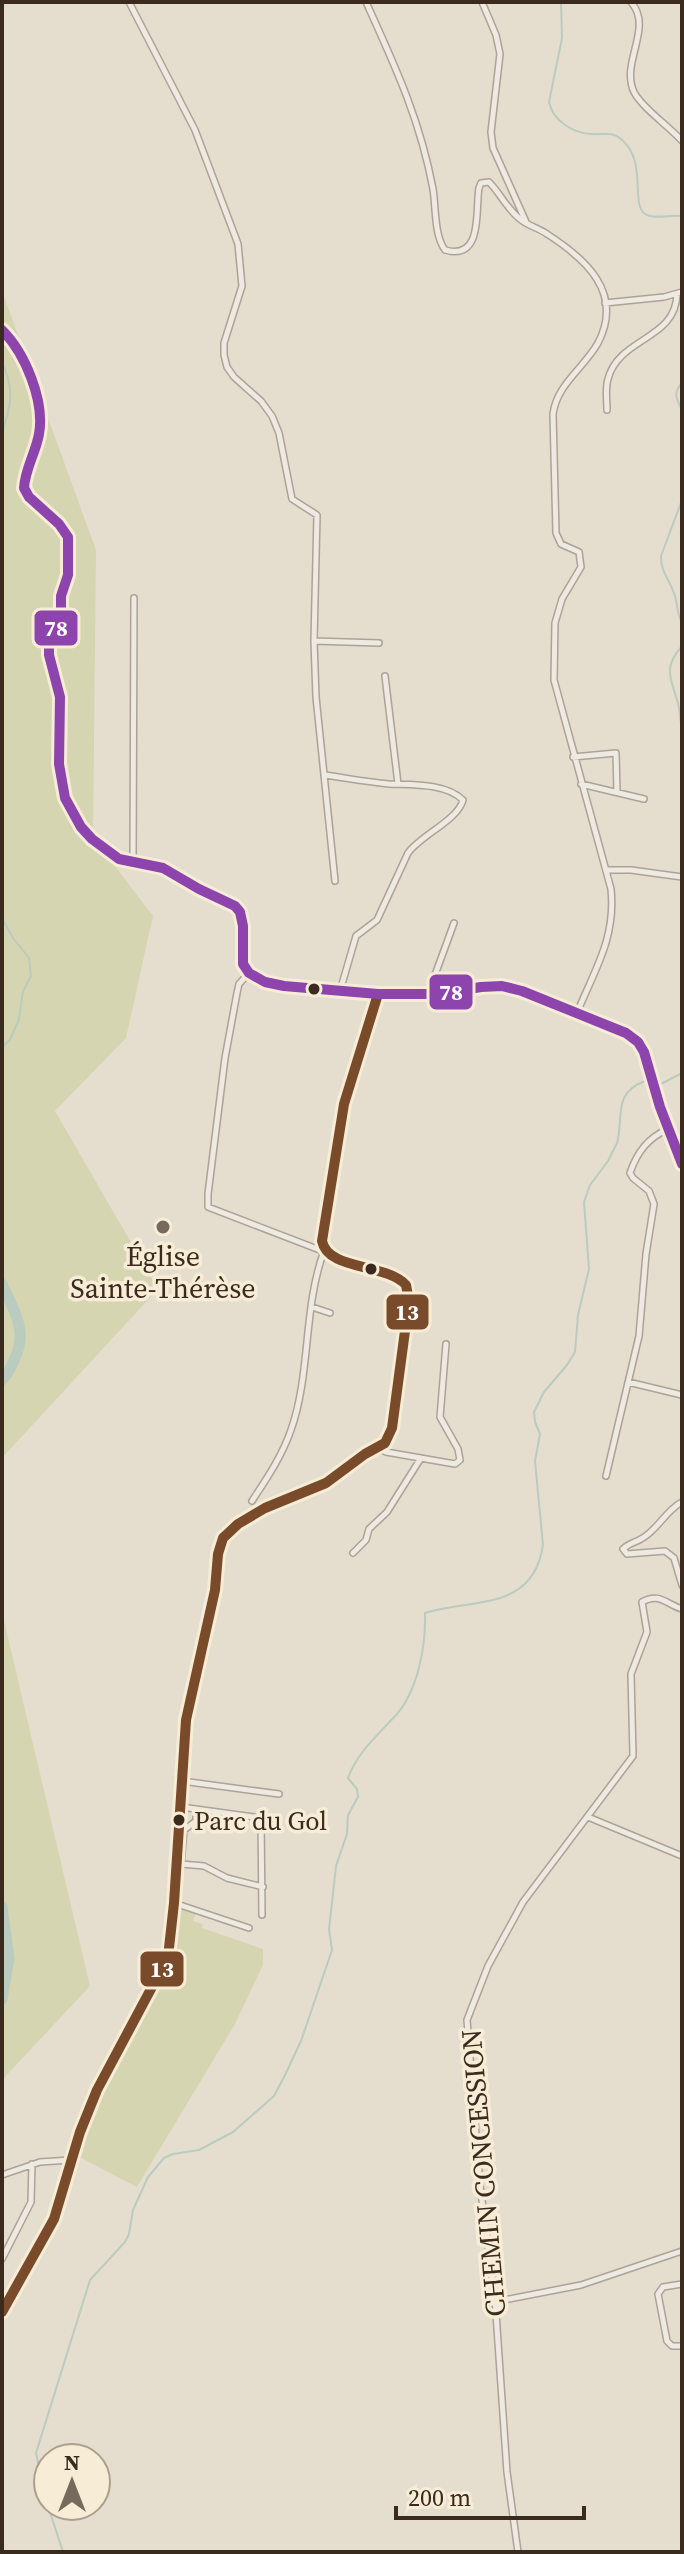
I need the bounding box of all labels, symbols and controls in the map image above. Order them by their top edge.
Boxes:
line badge: 78 [33,609,79,647]
text: 78 [44,613,68,643]
line badge: 78 [428,973,474,1011]
text: 78 [439,977,463,1007]
unlabelled marker [306,981,322,997]
marker: Église Sainte-Thérèse [154,1218,172,1236]
place label: Église Sainte-Thérèse [70,1237,256,1307]
unlabelled marker [363,1261,379,1277]
line badge: 13 [385,1293,430,1331]
text: 13 [395,1297,419,1327]
place label: Parc du Gol [194,1803,327,1839]
marker: Parc du Gol [171,1812,187,1828]
line badge: 13 [139,1950,185,1988]
text: 13 [150,1954,174,1984]
street label: CHEMIN CONCESSION [452,2028,514,2318]
north arrow [32,2442,112,2522]
text: N [64,2447,80,2477]
scale bar [396,2470,584,2520]
text: 200 m [408,2481,471,2514]

